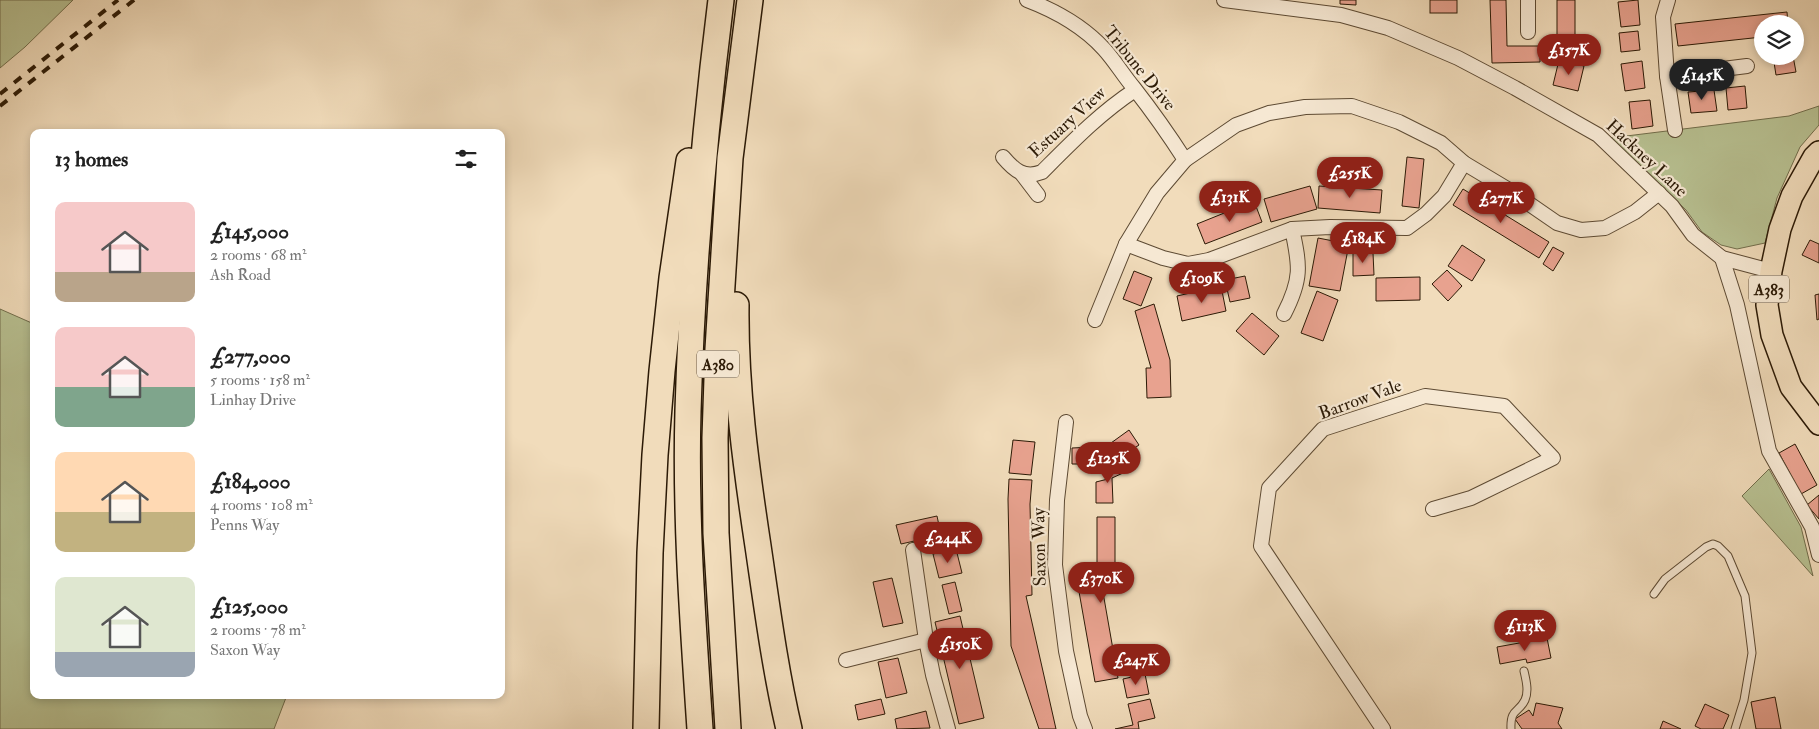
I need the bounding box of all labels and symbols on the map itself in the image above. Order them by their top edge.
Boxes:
street label: Tribune Drive [1098,21,1181,116]
pin: £157K [1534,34,1604,76]
pin: £145K [1667,58,1737,101]
street label: Estuary View [1024,81,1111,163]
street label: Hackney Lane [1601,115,1693,202]
pin: £255K [1315,156,1385,199]
pin: £131K [1195,180,1265,223]
pin: £277K [1466,182,1536,224]
pin: £184K [1328,222,1398,264]
pin: £109K [1167,262,1237,304]
road number: A383 [1749,276,1789,302]
road number: A380 [697,350,739,378]
street label: Barrow Vale [1316,374,1405,425]
pin: £125K [1073,442,1143,484]
street label: Saxon Way [1027,506,1052,587]
pin: £244K [913,522,983,564]
pin: £370K [1066,562,1136,604]
pin: £113K [1490,610,1560,652]
pin: £150K [925,628,995,670]
pin: £247K [1101,644,1171,686]

